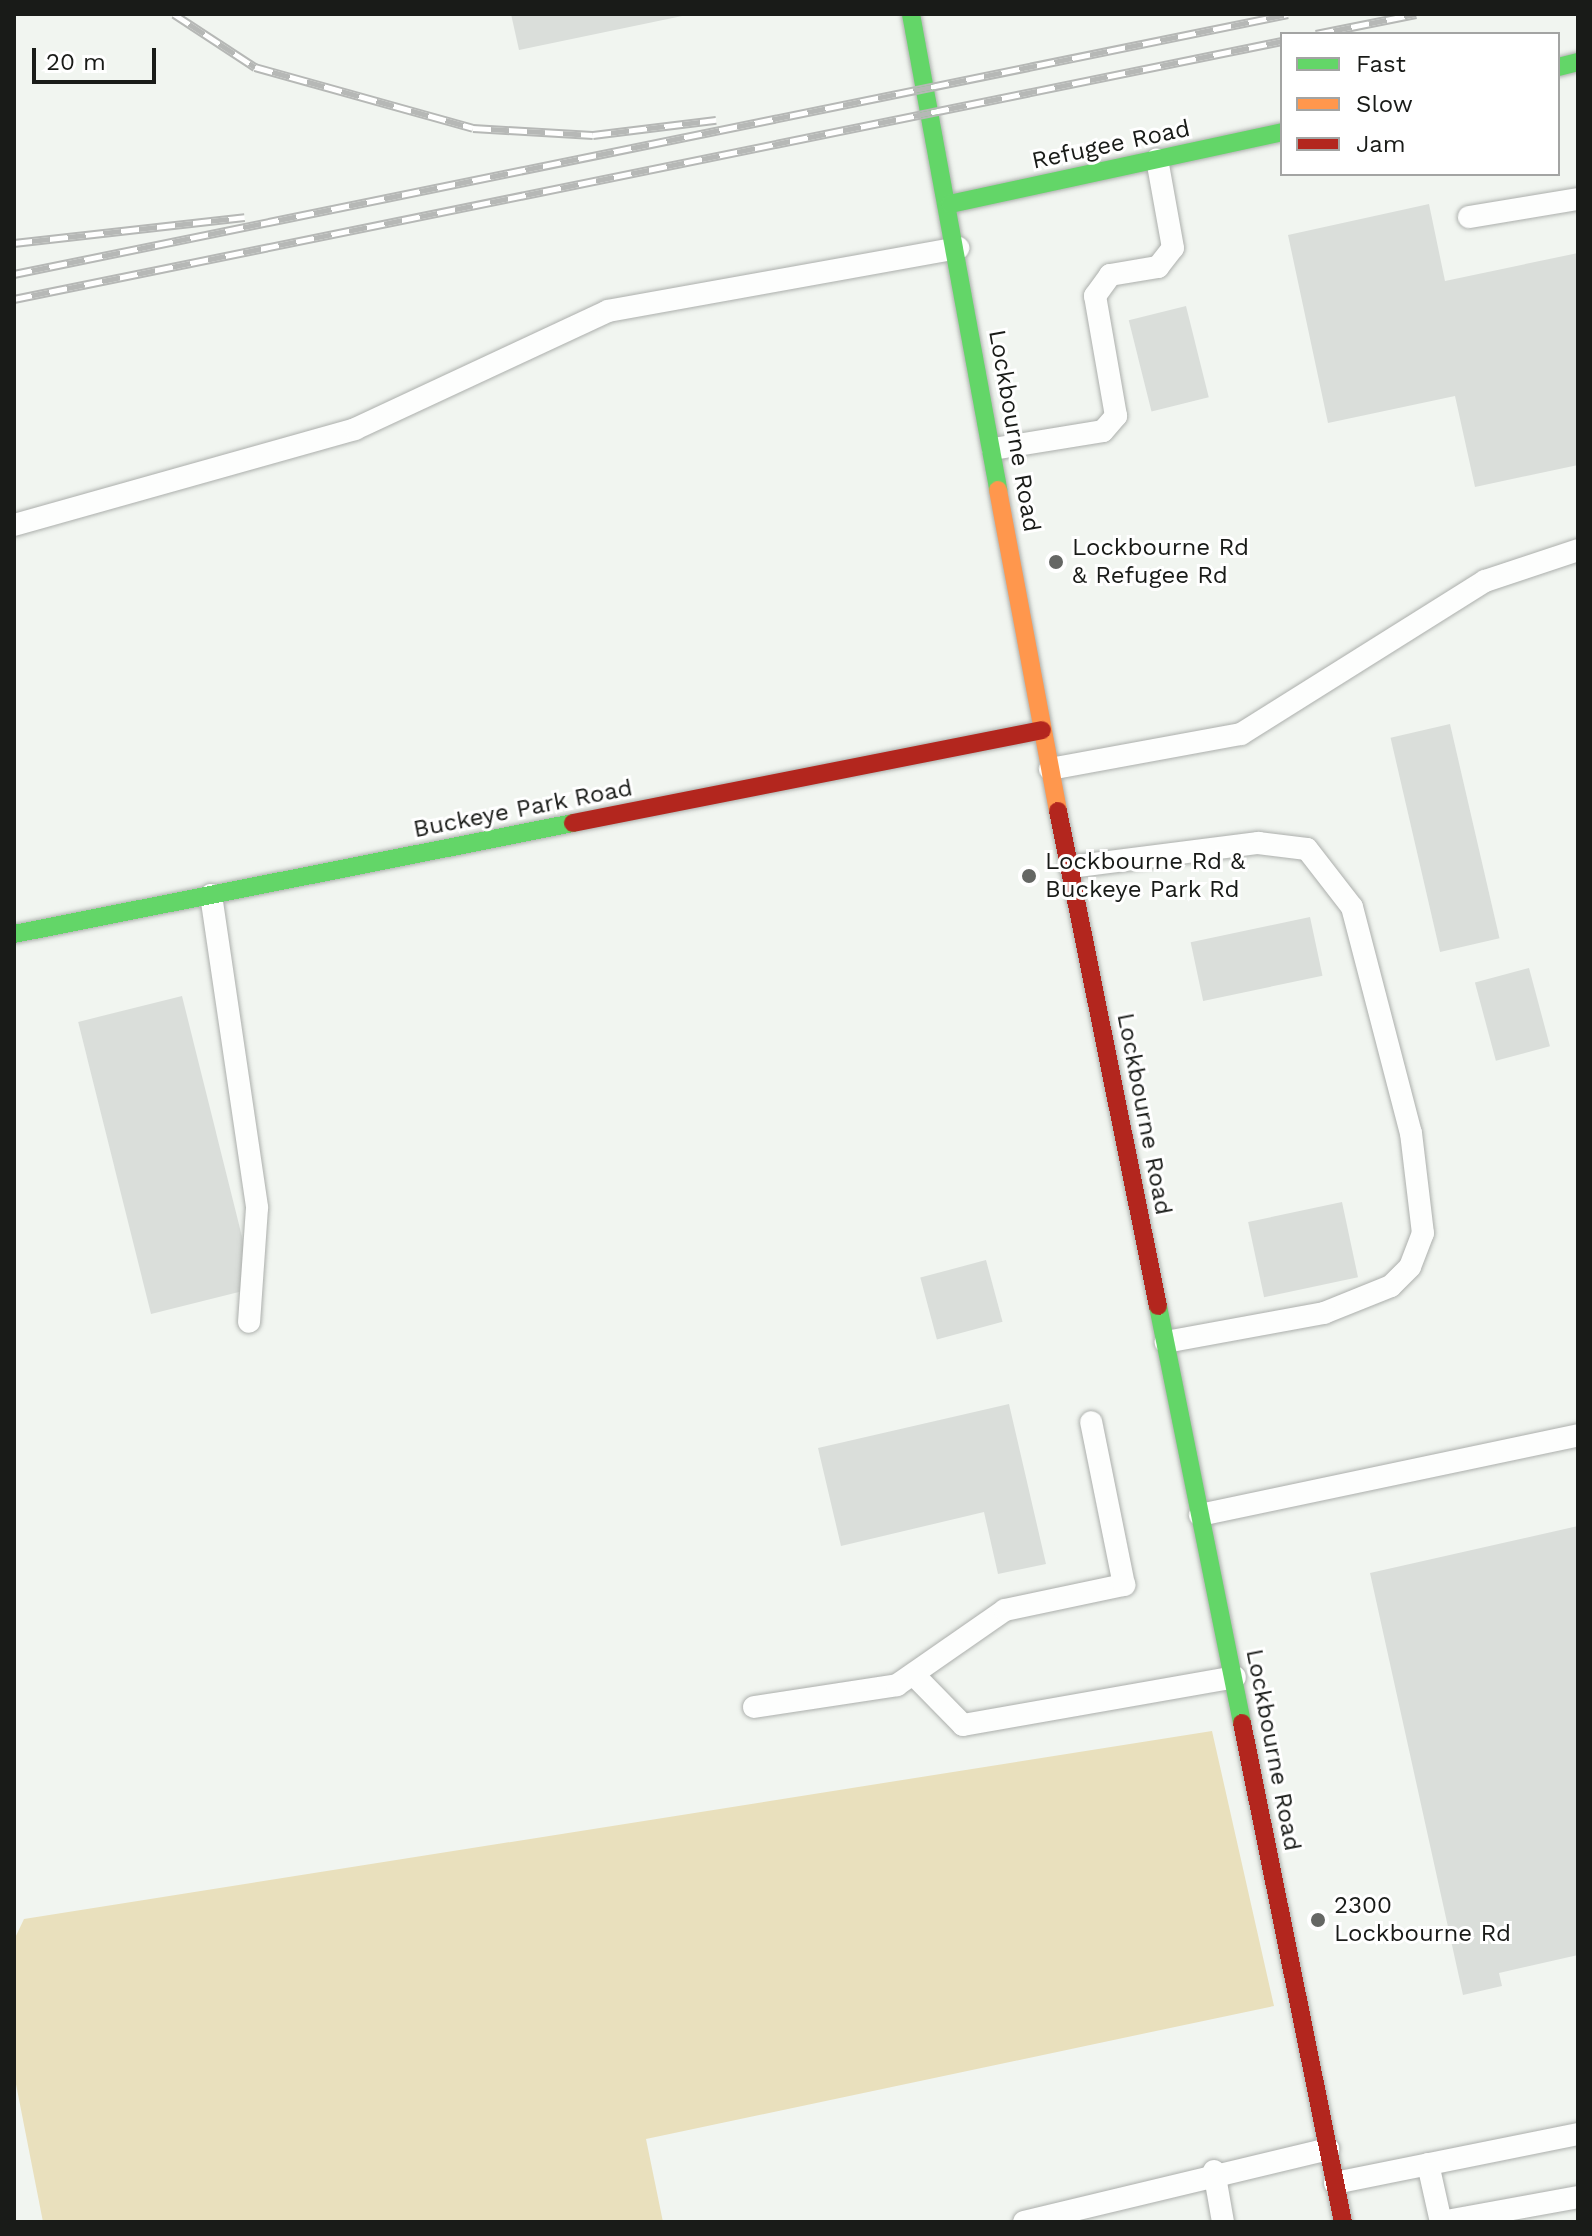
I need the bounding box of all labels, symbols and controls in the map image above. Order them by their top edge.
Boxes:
scale bar [36,32,160,82]
legend [1280,32,1560,176]
text: 20 m [46,48,106,76]
text: Fast [1356,50,1406,78]
text: Slow [1356,90,1413,118]
street label: Refugee Road [1029,114,1193,176]
text: Jam [1356,130,1406,158]
street label: Lockbourne Road [982,328,1046,534]
place label: Lockbourne Rd & Refugee Rd [1072,534,1249,590]
marker: Lockbourne Rd & Refugee Rd [1047,553,1065,571]
street label: Buckeye Park Road [411,774,635,844]
place label: Lockbourne Rd & Buckeye Park Rd [1045,848,1245,904]
marker: Lockbourne Rd & Buckeye Park Rd [1020,867,1038,885]
street label: Lockbourne Road [1110,1011,1178,1217]
street label: Lockbourne Road [1239,1647,1307,1853]
place label: 2300 Lockbourne Rd [1334,1892,1511,1948]
marker: 2300 Lockbourne Rd [1309,1911,1327,1929]

